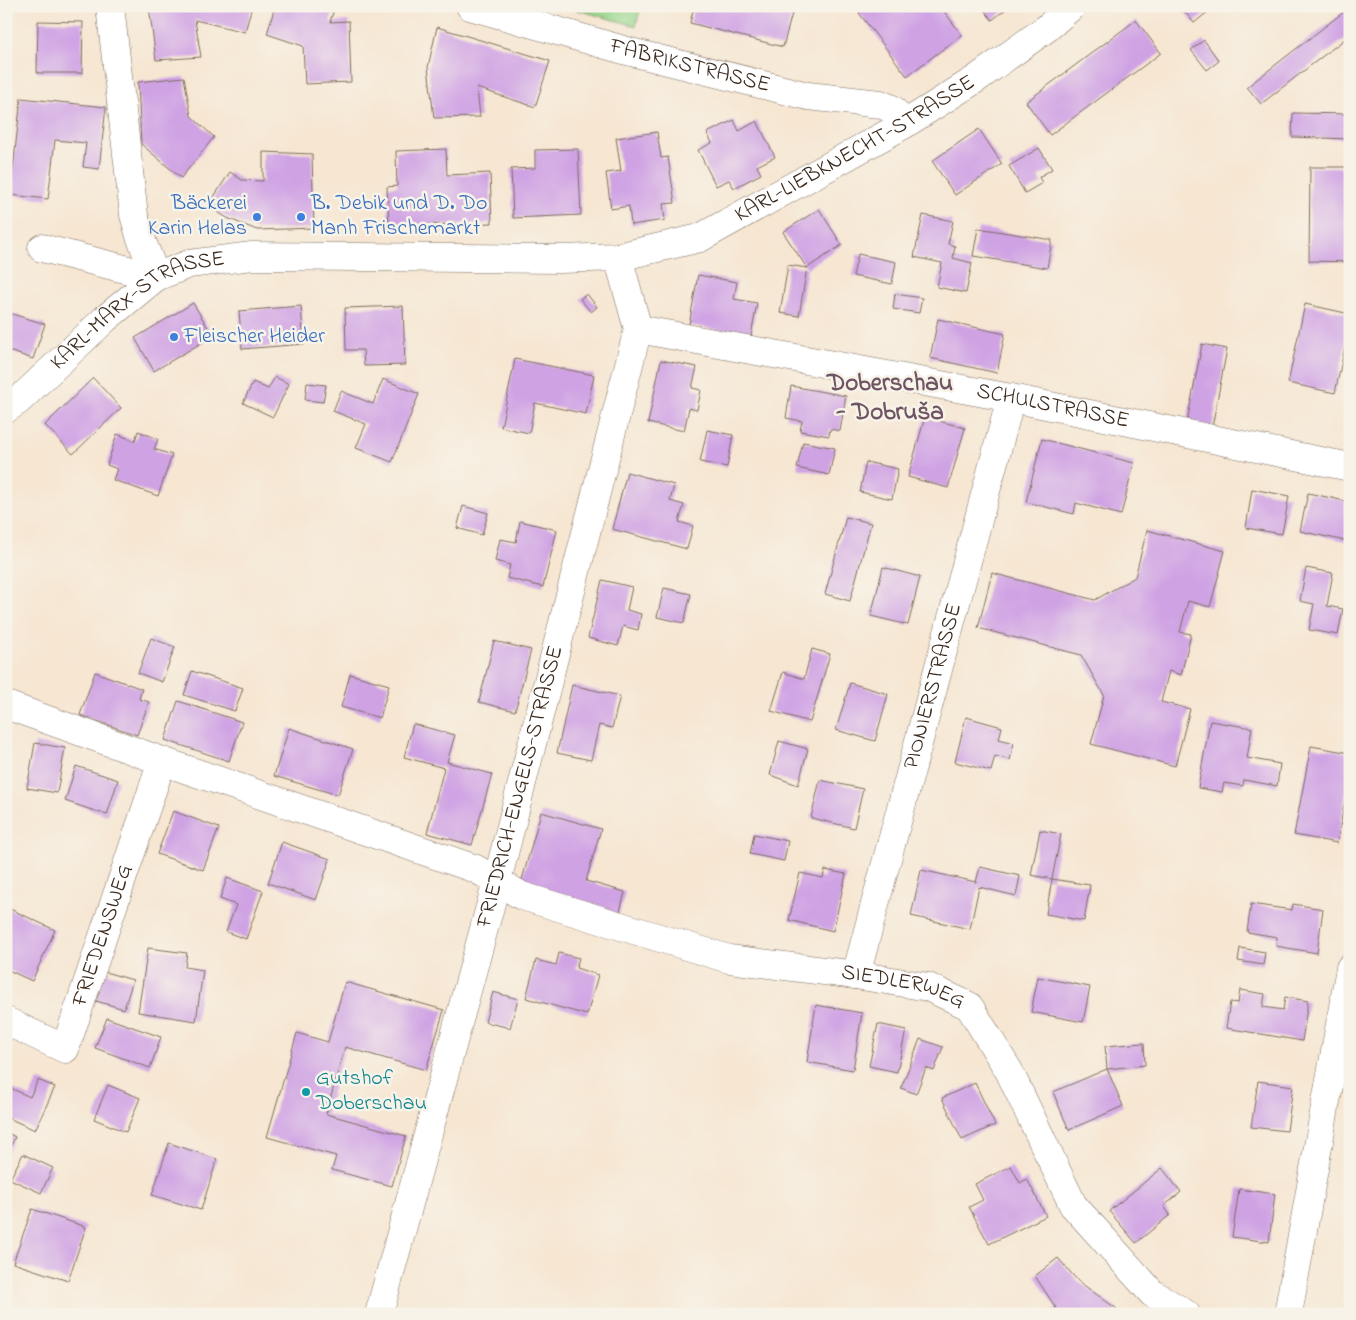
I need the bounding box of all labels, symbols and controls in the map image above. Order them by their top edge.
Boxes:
street label: FABRIKSTRASSE [605,30,774,102]
street label: KARL-LIEBKNECHT-STRASSE [729,67,982,231]
place label: Bäckerei Karin Helas [148,188,247,245]
place label: B. Debik und D. Do Manh Frischemarkt [310,188,487,245]
marker: Bäckerei Karin Helas [251,211,263,223]
marker: B. Debik und D. Do Manh Frischemarkt [295,211,307,223]
street label: KARL-MARX-STRASSE [43,244,227,378]
place label: Fleischer Heider [183,321,325,353]
marker: Fleischer Heider [168,331,180,343]
district label: Doberschau - Dobruša [826,366,953,431]
street label: SCHULSTRASSE [974,376,1132,438]
street label: PIONIERSTRASSE [896,600,971,773]
street label: FRIEDRICH-ENGELS-STRASSE [469,642,572,932]
street label: FRIEDENSWEG [64,861,142,1012]
street label: SIEDLERWEG [839,957,970,1018]
place label: Gutshof Doberschau [315,1063,427,1120]
marker: Gutshof Doberschau [300,1086,312,1098]

